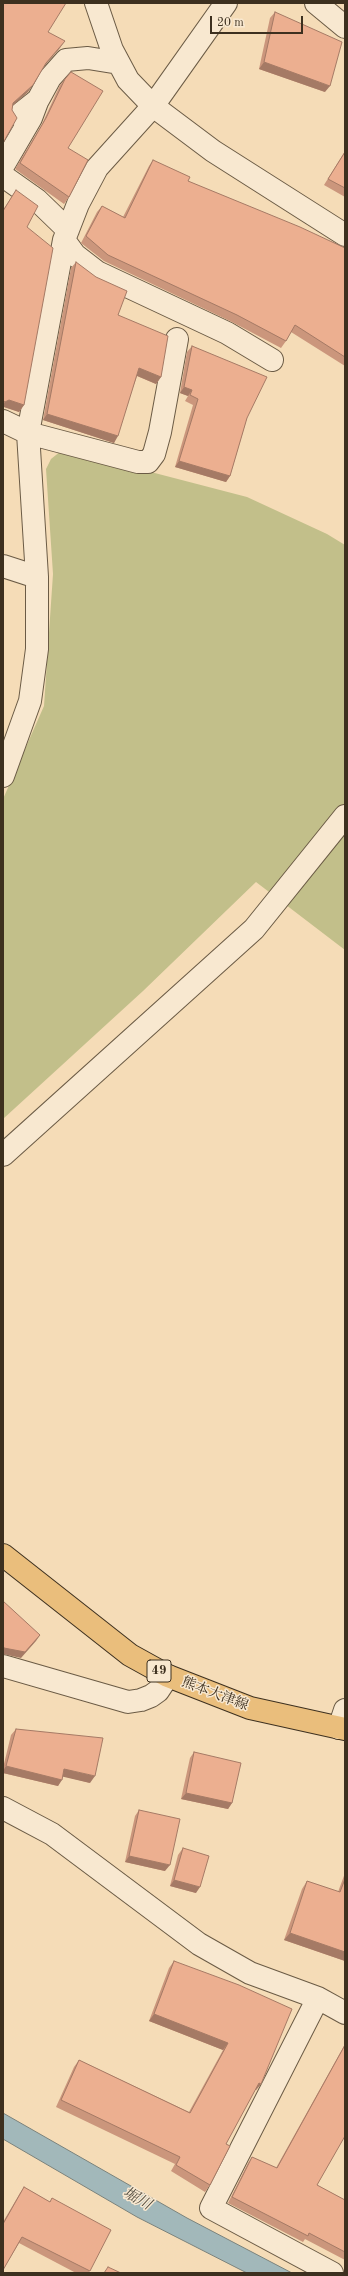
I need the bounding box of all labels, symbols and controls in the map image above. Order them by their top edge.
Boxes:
scale bar [212,8,305,34]
text: 20 m [217,17,244,29]
road number: 49 [147,1660,171,1682]
street label: 熊本大津線 [179,1674,251,1714]
water label: 堀川 [120,2184,154,2214]

